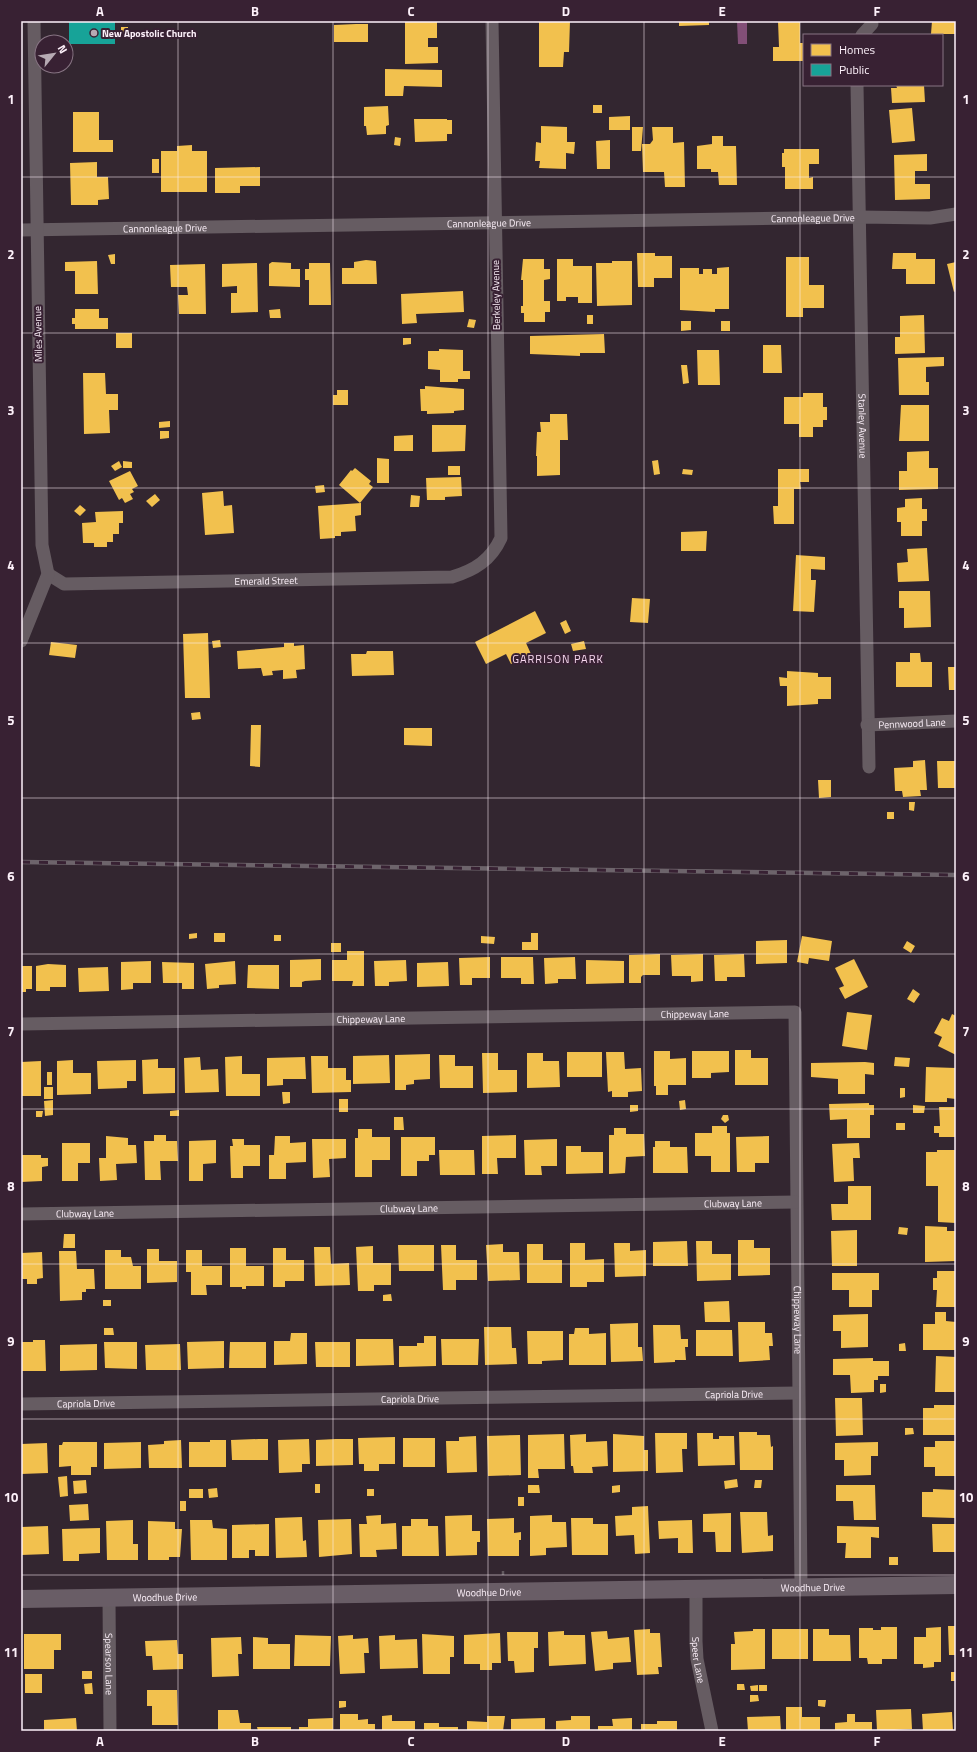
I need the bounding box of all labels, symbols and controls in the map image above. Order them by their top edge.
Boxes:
text: A [96,1,104,21]
text: B [251,1,259,21]
text: C [407,1,415,21]
text: D [562,1,570,21]
text: E [718,1,726,21]
text: F [874,1,881,21]
place label: New Apostolic Church [102,26,197,41]
marker: New Apostolic Church [89,28,99,38]
north arrow [34,34,74,74]
legend [803,34,943,86]
text: Homes [839,40,875,59]
text: N [54,42,71,56]
text: Public [839,60,869,79]
text: 1 [7,89,15,109]
text: 1 [962,89,970,109]
street label: Cannonleague Drive [771,210,855,226]
street label: Cannonleague Drive [447,215,531,231]
street label: Cannonleague Drive [123,220,207,236]
text: 2 [7,244,15,264]
text: 2 [962,244,970,264]
street label: Berkeley Avenue [488,260,504,330]
street label: Miles Avenue [30,306,46,362]
street label: Stanley Avenue [855,393,871,459]
text: 3 [7,400,15,420]
text: 3 [962,400,970,420]
text: 4 [7,555,15,575]
text: 4 [962,555,970,575]
street label: Emerald Street [234,572,298,588]
district label: GARRISON PARK [512,651,604,667]
text: 5 [7,710,15,730]
text: 5 [962,710,970,730]
street label: Pennwood Lane [878,714,946,732]
text: 6 [7,866,15,886]
text: 6 [962,866,970,886]
street label: Chippeway Lane [661,1006,729,1022]
street label: Chippeway Lane [337,1011,405,1027]
text: 7 [7,1021,15,1041]
text: 7 [962,1021,970,1041]
text: 8 [7,1176,15,1196]
text: 8 [962,1176,970,1196]
street label: Clubway Lane [704,1195,762,1211]
street label: Clubway Lane [380,1200,438,1216]
street label: Clubway Lane [56,1205,114,1221]
street label: Chippeway Lane [790,1286,806,1354]
text: 9 [7,1331,15,1351]
text: 9 [962,1331,970,1351]
street label: Capriola Drive [705,1386,763,1402]
street label: Capriola Drive [381,1391,439,1406]
street label: Capriola Drive [57,1395,115,1411]
text: 10 [4,1487,18,1507]
text: 10 [959,1487,973,1507]
street label: Woodhue Drive [781,1579,845,1595]
street label: Woodhue Drive [457,1584,521,1600]
street label: Woodhue Drive [133,1589,197,1605]
street label: Spearson Lane [102,1633,117,1695]
street label: Speer Lane [689,1637,709,1684]
text: 11 [4,1642,18,1662]
text: 11 [959,1642,973,1662]
text: A [96,1731,104,1751]
text: B [251,1731,259,1751]
text: C [407,1731,415,1751]
text: D [562,1731,570,1751]
text: E [718,1731,726,1751]
text: F [874,1731,881,1751]

